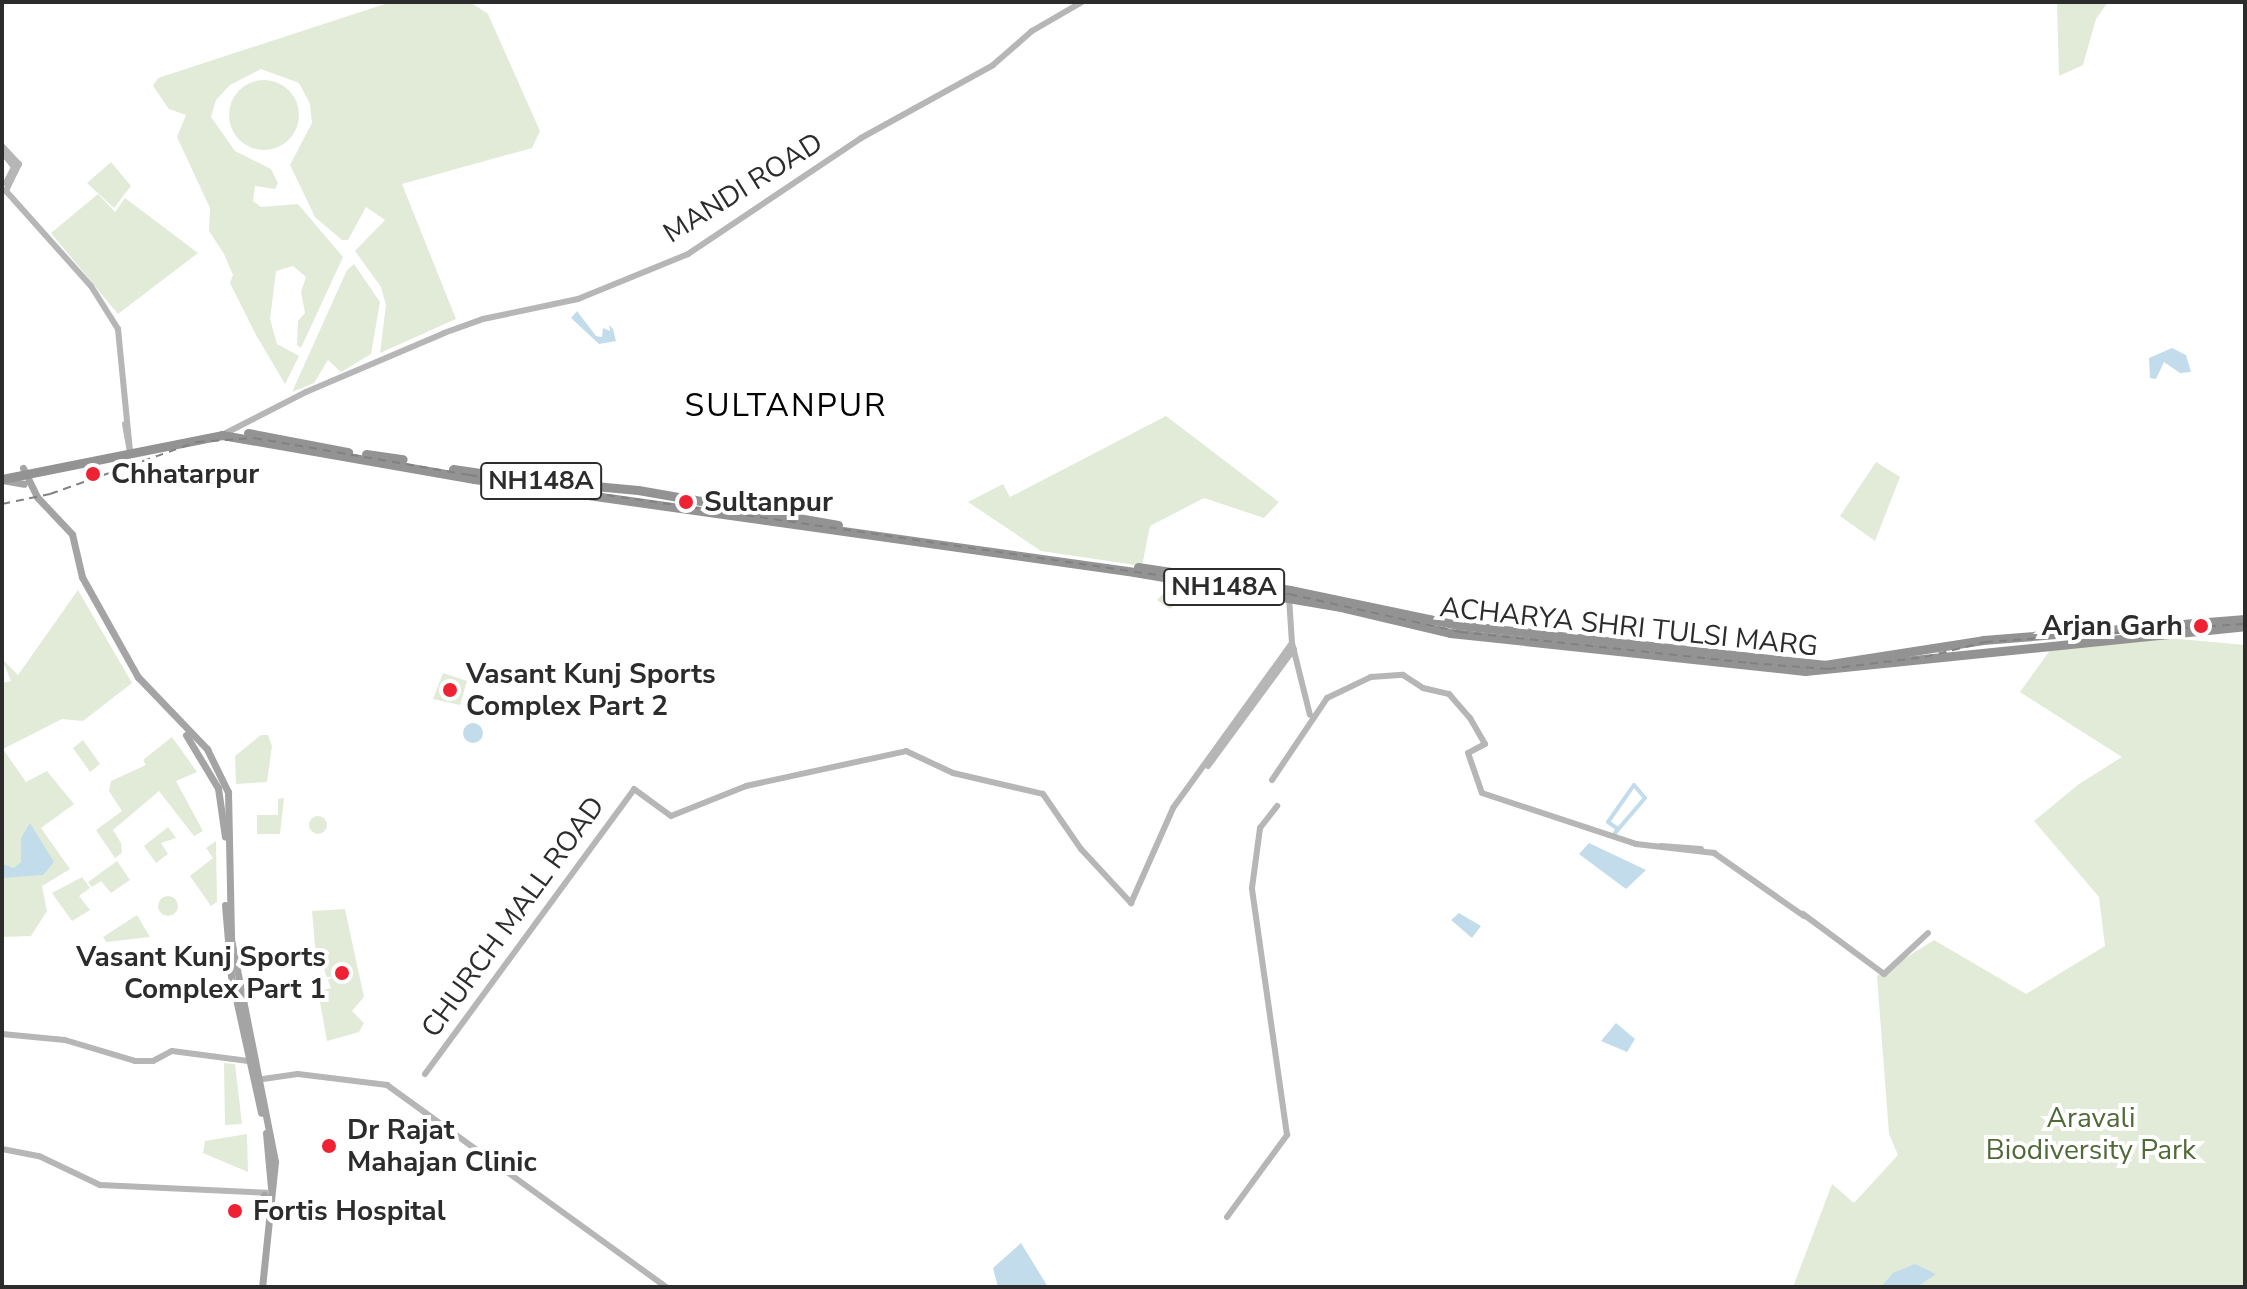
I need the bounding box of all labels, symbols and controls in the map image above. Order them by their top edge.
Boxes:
street label: MANDI ROAD [657,126,829,250]
district label: SULTANPUR [684,387,888,425]
place label: Chhatarpur [111,457,259,491]
road number: NH148A [479,459,603,503]
marker: Chhatarpur [82,463,104,485]
place label: Sultanpur [704,485,833,519]
marker: Sultanpur [675,491,697,513]
road number: NH148A [1162,565,1286,609]
street label: ACHARYA SHRI TULSI MARG [1438,590,1820,664]
place label: Arjan Garh [2041,609,2183,643]
marker: Arjan Garh [2190,615,2212,637]
place label: Vasant Kunj Sports Complex Part 2 [466,657,716,723]
marker: Vasant Kunj Sports Complex Part 2 [441,681,459,699]
street label: CHURCH MALL ROAD [414,790,612,1044]
place label: Vasant Kunj Sports Complex Part 1 [76,940,326,1006]
marker: Vasant Kunj Sports Complex Part 1 [333,964,351,982]
park label: Aravali Biodiversity Park [1986,1101,2196,1167]
place label: Dr Rajat Mahajan Clinic [347,1113,537,1179]
marker: Dr Rajat Mahajan Clinic [318,1135,340,1157]
place label: Fortis Hospital [253,1194,446,1228]
marker: Fortis Hospital [224,1200,246,1222]

